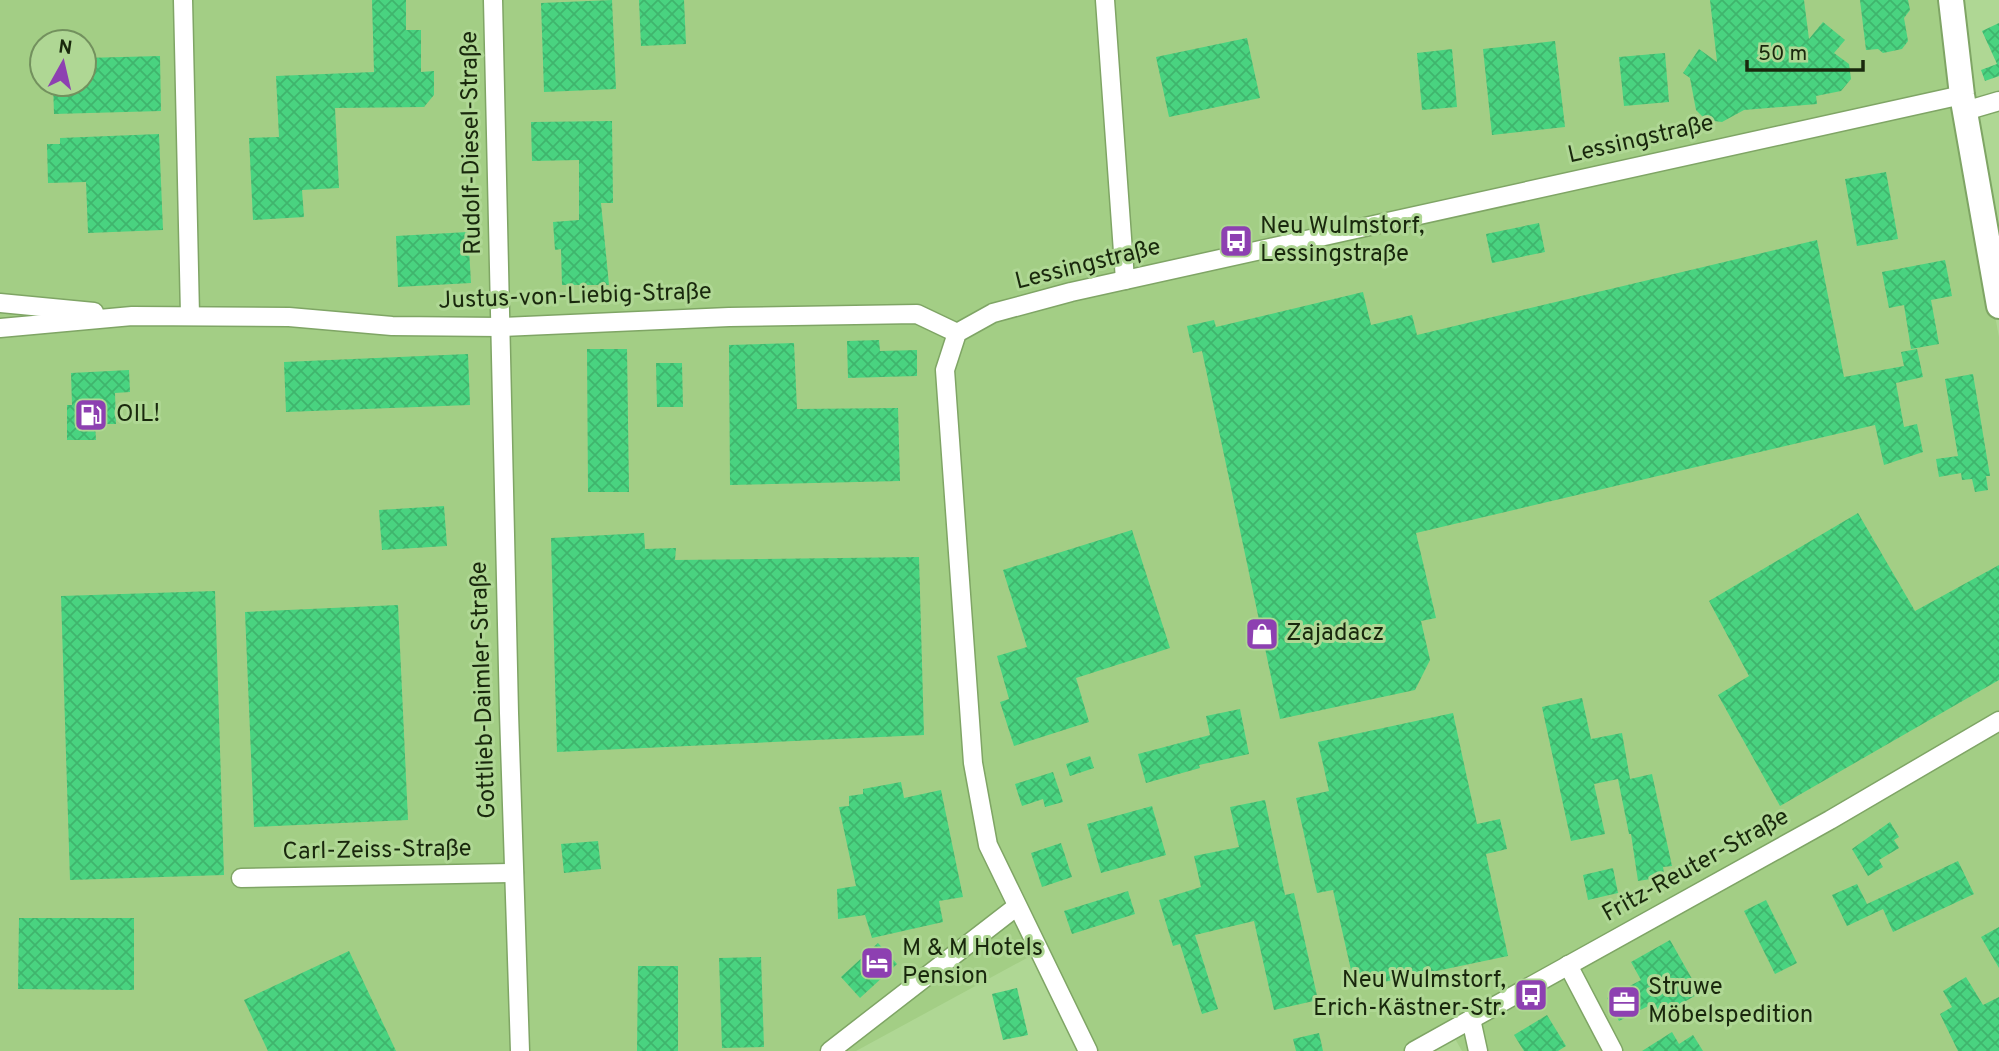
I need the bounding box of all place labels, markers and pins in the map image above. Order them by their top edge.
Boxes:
place label: Neu Wulmstorf, Lessingstraße [1260,212,1424,270]
bus stop icon: Neu Wulmstorf, Lessingstraße [1217,222,1255,260]
fuel station icon: OIL! [72,396,110,434]
place label: OIL! [116,400,160,430]
shop icon: Zajadacz [1243,615,1281,653]
place label: Zajadacz [1286,619,1384,649]
place label: M & M Hotels Pension [902,934,1043,992]
hotel icon: M & M Hotels Pension [858,944,896,982]
place label: Neu Wulmstorf, Erich-Kästner-Str. [1313,966,1506,1024]
place label: Struwe Möbelspedition [1648,973,1813,1031]
bus stop icon: Neu Wulmstorf, Erich-Kästner-Str. [1512,976,1550,1014]
office icon: Struwe Möbelspedition [1605,983,1643,1021]

